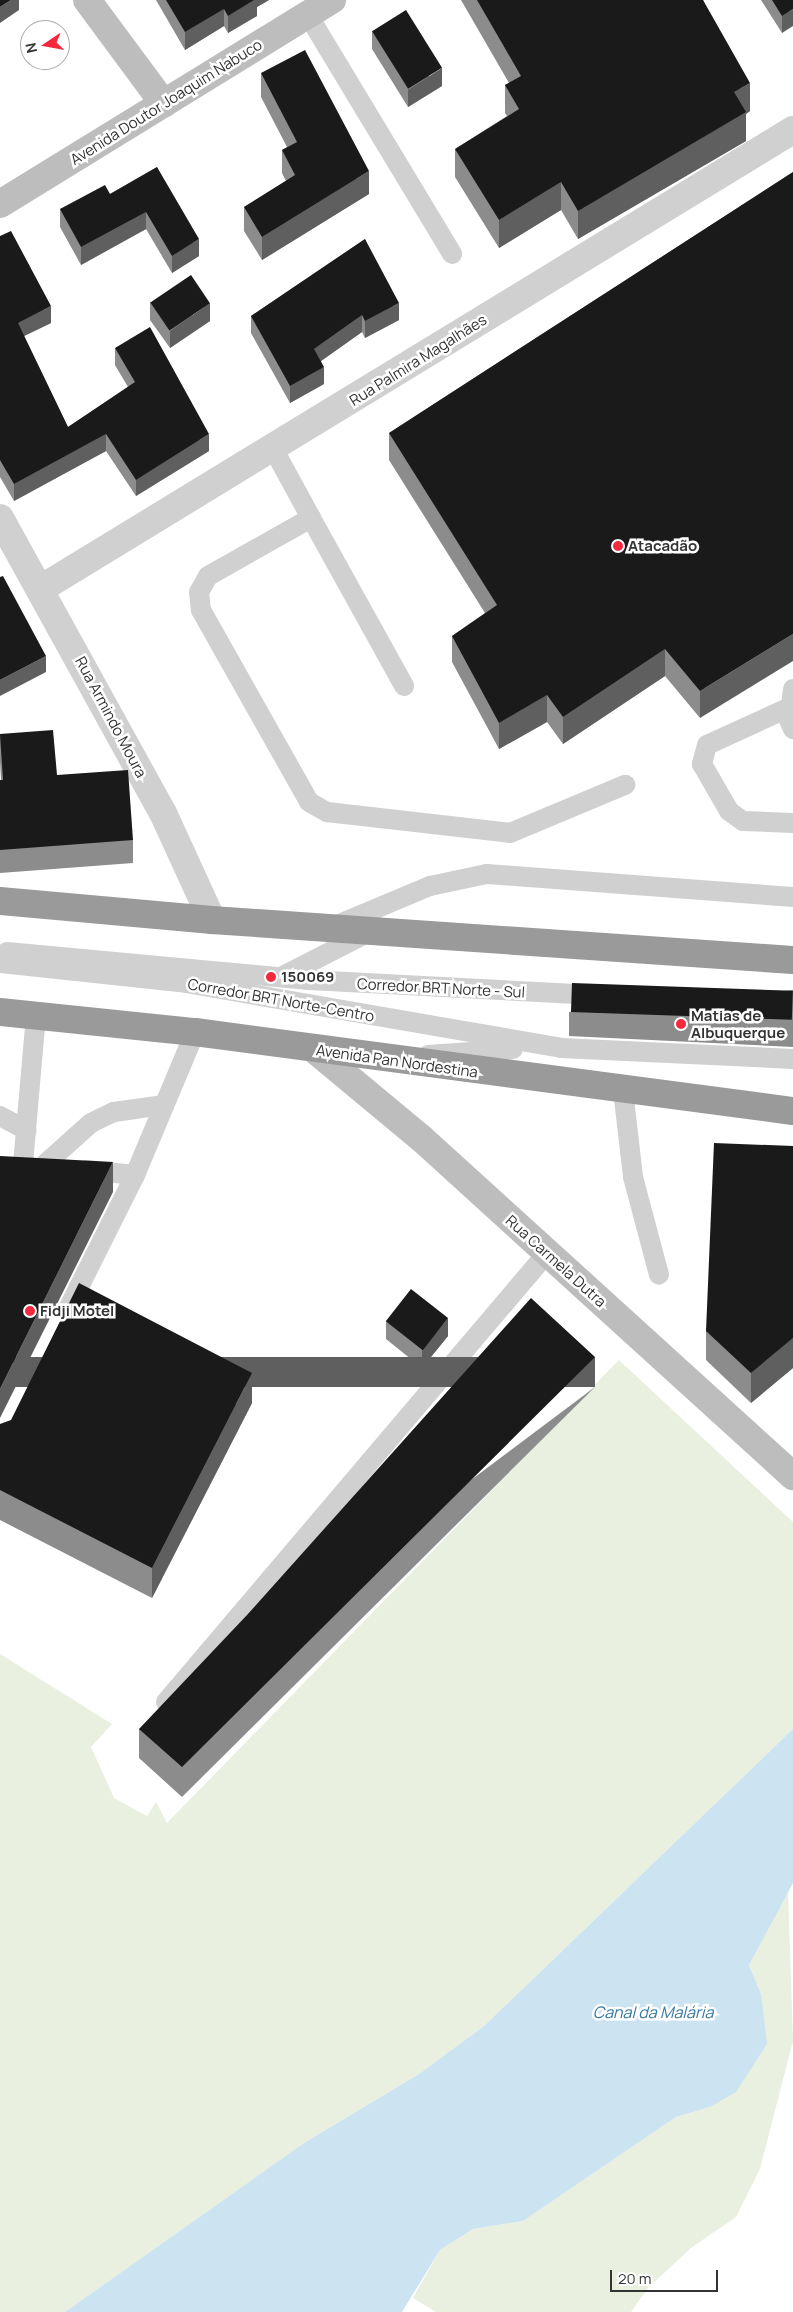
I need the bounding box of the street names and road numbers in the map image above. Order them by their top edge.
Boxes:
street label: Avenida Doutor Joaquim Nabuco [67,35,265,169]
street label: Rua Palmira Magalhães [346,310,490,410]
street label: Rua Armindo Moura [72,653,150,781]
street label: Corredor BRT Norte-Centro [186,975,376,1025]
street label: Corredor BRT Norte - Sul [356,975,526,1001]
street label: Avenida Pan Nordestina [315,1041,479,1081]
street label: Rua Carmela Dutra [502,1211,610,1311]

